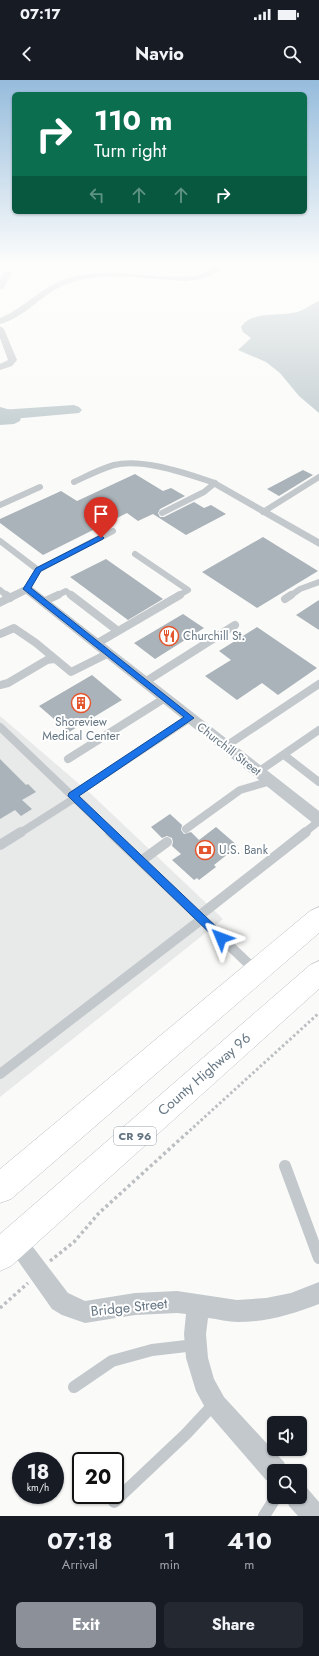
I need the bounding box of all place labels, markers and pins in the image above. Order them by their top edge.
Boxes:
pin [84,497,118,538]
restaurant icon: Churchill St. [158,625,180,647]
place label: Churchill St. [183,627,245,645]
building icon: Shoreview Medical Center [70,692,92,714]
place label: Shoreview Medical Center [42,713,121,745]
bank icon: U.S. Bank [194,839,216,861]
place label: U.S. Bank [219,841,269,859]

